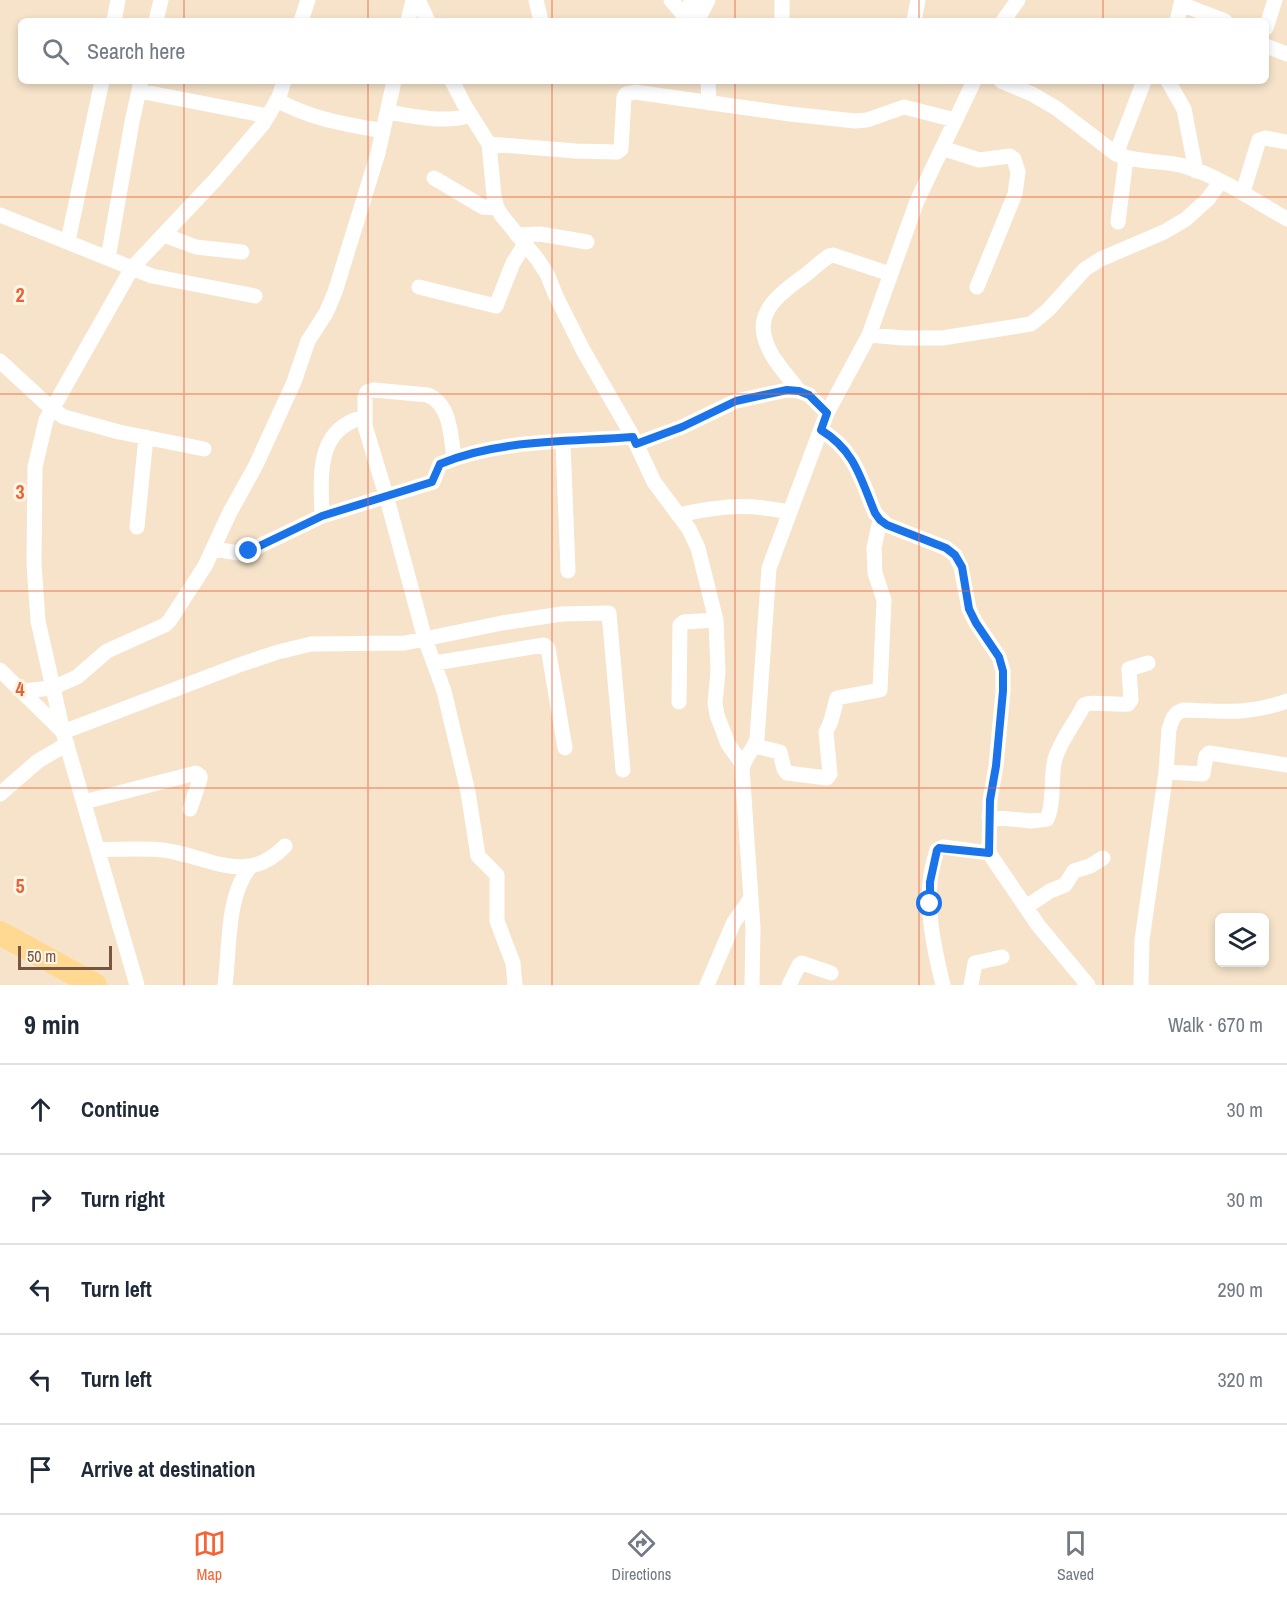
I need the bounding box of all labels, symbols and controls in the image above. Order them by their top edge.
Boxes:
search box [18,18,1269,84]
icon: search [39,35,72,68]
text: Search here [87,36,185,66]
text: 2 [15,281,25,308]
text: 3 [15,478,25,505]
route end [235,537,261,563]
text: 4 [15,675,25,702]
text: 5 [15,872,25,899]
route start [916,890,942,916]
map controls [1215,913,1269,967]
button: layers [1215,913,1269,967]
scale bar [18,943,112,971]
text: 50 m [27,945,56,967]
text: 9 min [24,1007,80,1042]
text: Walk · 670 m [1168,1011,1263,1038]
icon: ahead [24,1093,57,1126]
text: Continue [81,1094,159,1124]
text: 30 m [1227,1096,1263,1123]
icon: right [24,1183,57,1216]
text: Turn right [81,1184,165,1214]
text: 30 m [1227,1186,1263,1213]
icon: left [24,1273,57,1306]
text: Turn left [81,1274,152,1304]
text: 290 m [1217,1276,1263,1303]
icon: left [24,1363,57,1396]
text: Turn left [81,1364,152,1394]
text: 320 m [1217,1366,1263,1393]
icon: arrive [24,1453,57,1486]
text: Arrive at destination [81,1454,255,1484]
tab: Map [193,1527,226,1585]
tab: Directions [611,1527,671,1585]
tab: Saved [1057,1527,1094,1585]

